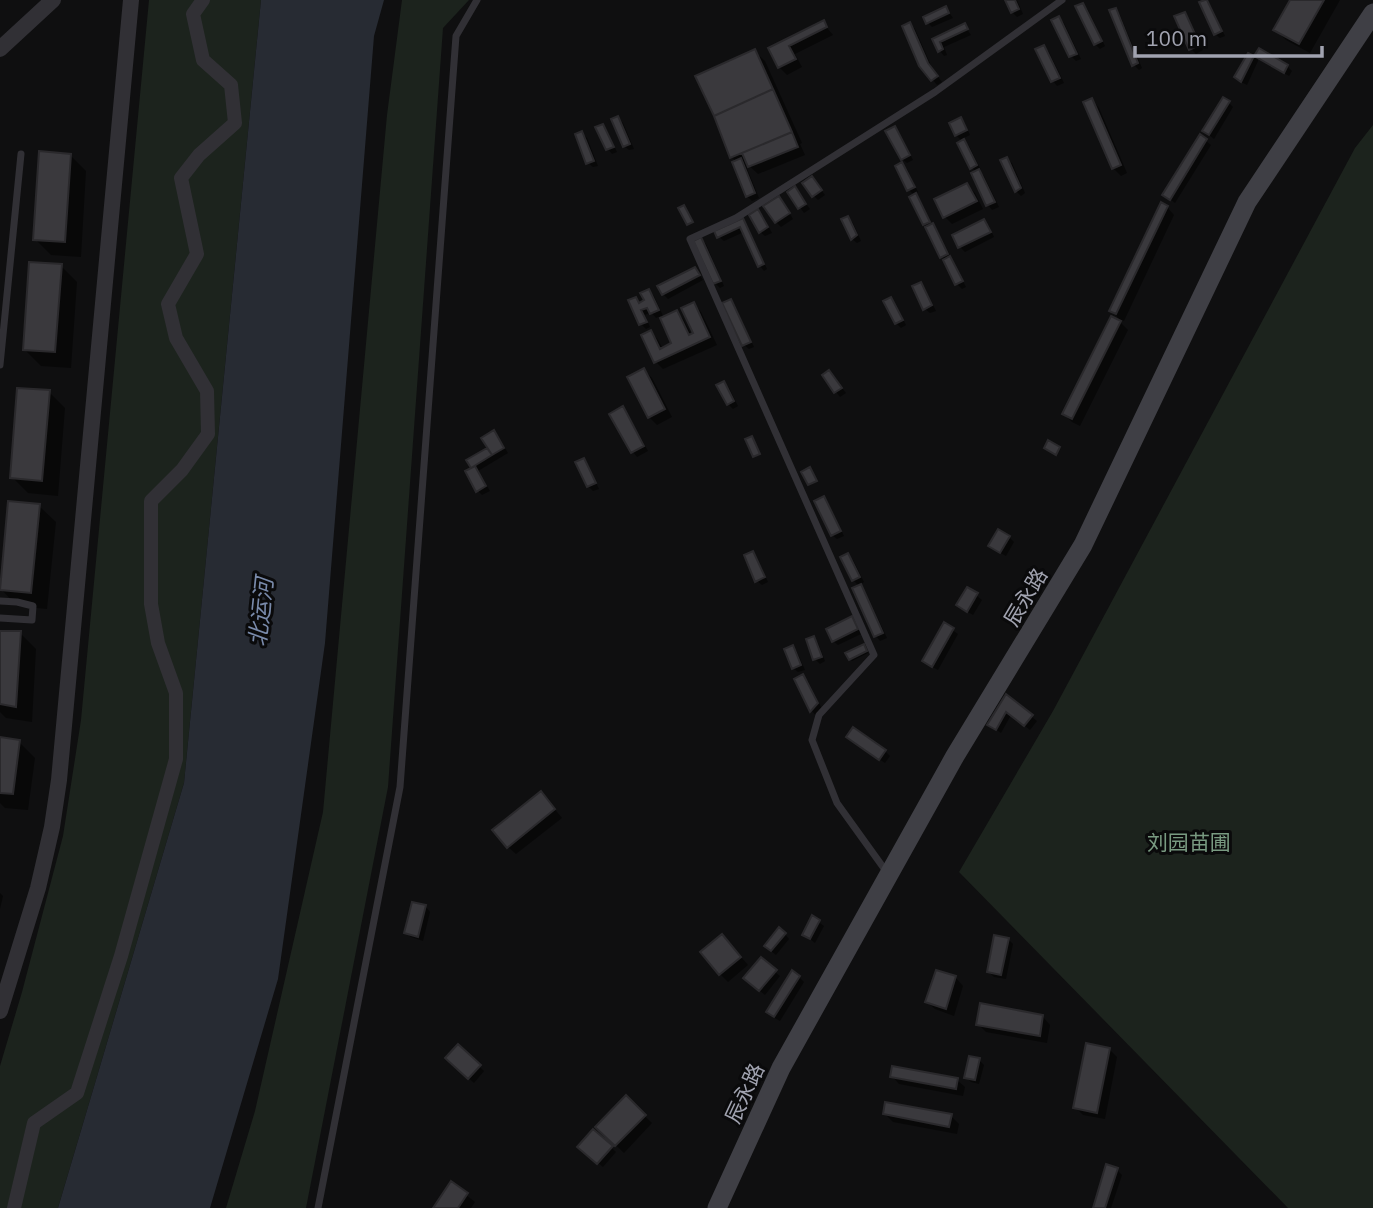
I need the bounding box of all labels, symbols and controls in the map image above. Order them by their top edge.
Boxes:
scale bar [1135,14,1322,58]
text: 100 m [1146,24,1207,52]
street label: 辰永路 [997,563,1053,631]
water label: 北运河 [241,572,279,648]
park label: 刘园苗圃 [1147,828,1231,856]
street label: 辰永路 [718,1059,770,1127]

